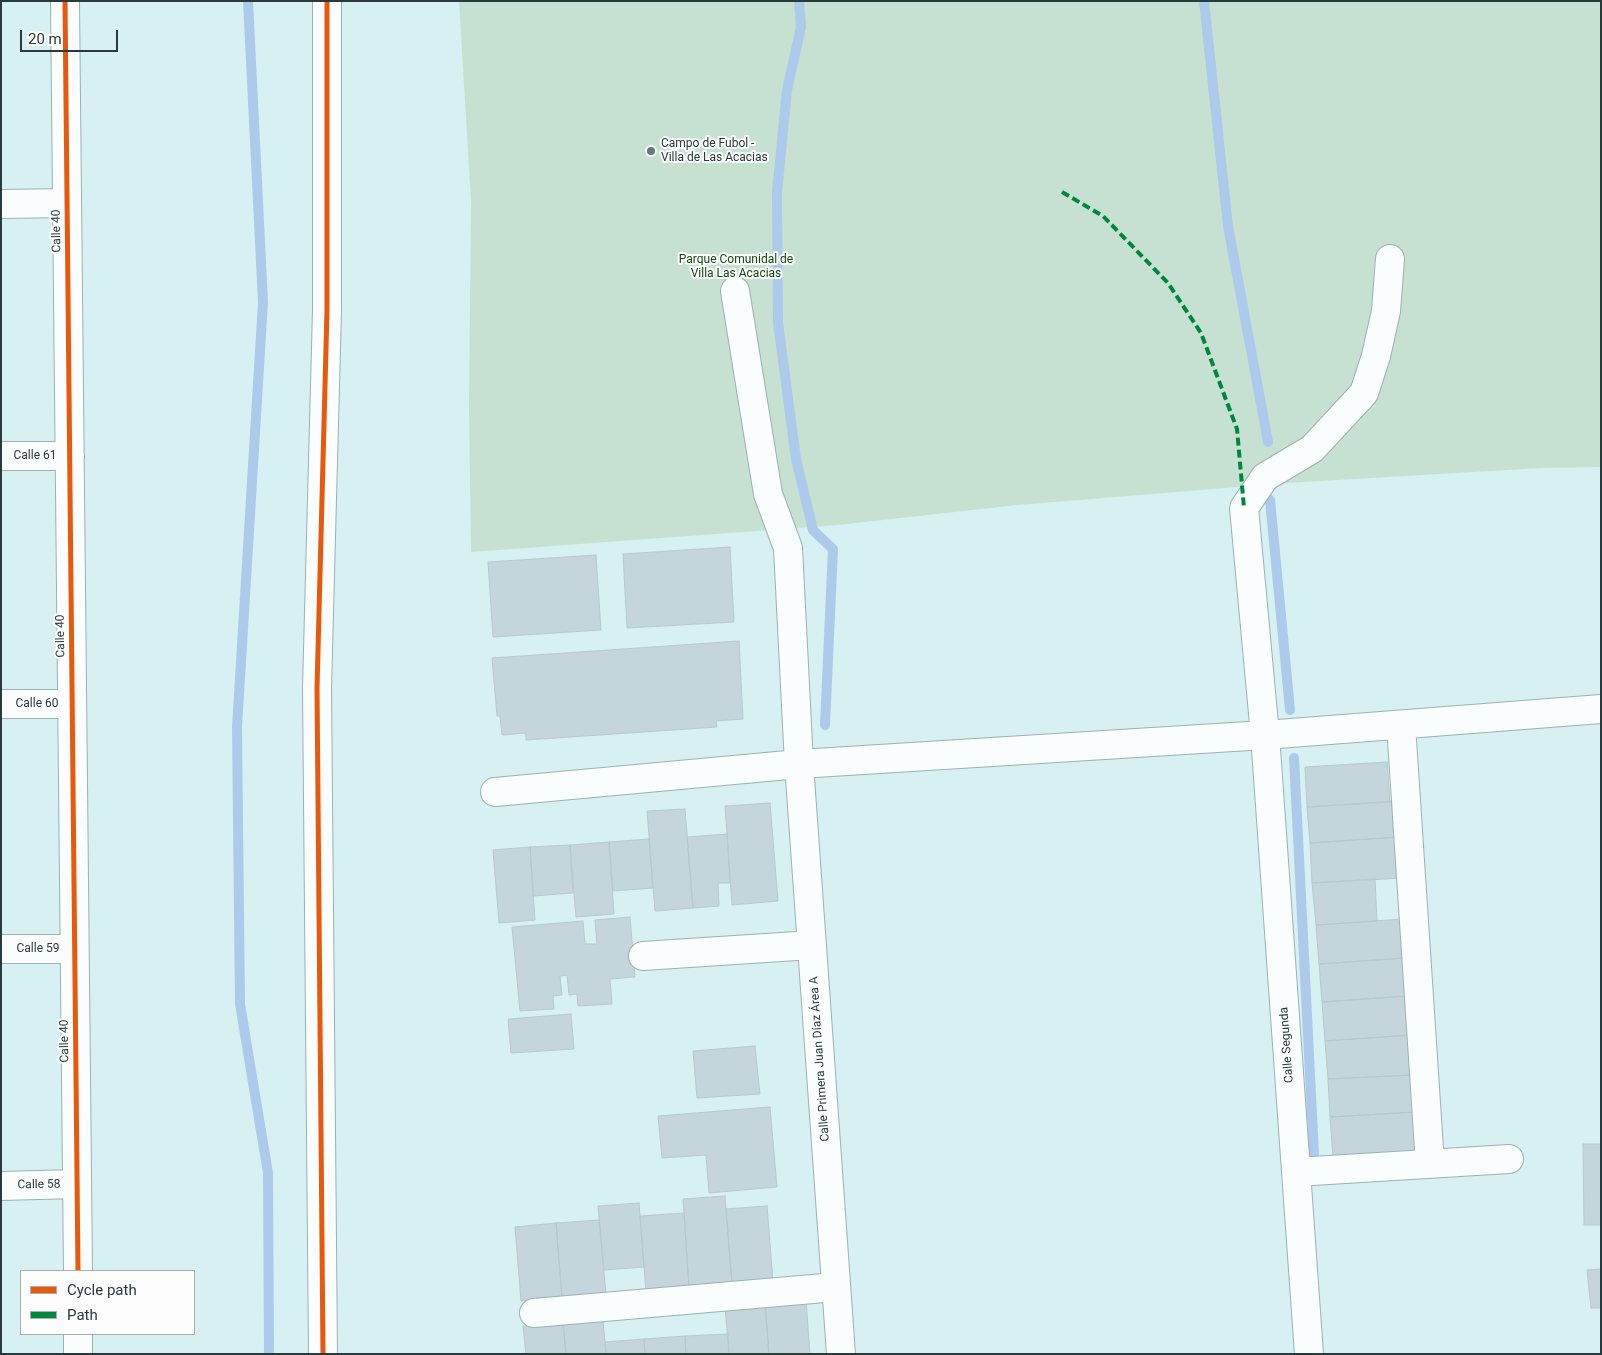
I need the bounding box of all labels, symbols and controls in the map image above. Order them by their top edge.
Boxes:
scale bar [22,20,120,52]
text: 20 m [28,30,62,48]
place label: Campo de Fubol - Villa de Las Acacias [661,137,768,165]
marker: Campo de Fubol - Villa de Las Acacias [645,145,657,157]
street label: Calle 40 [49,209,65,253]
park label: Parque Comunidal de Villa Las Acacias [679,253,793,281]
street label: Calle 61 [13,449,57,463]
street label: Calle 40 [53,614,69,658]
street label: Calle 60 [15,697,59,711]
street label: Calle 59 [16,942,60,956]
street label: Calle Primera Juan Díaz Área A [807,976,833,1142]
street label: Calle Segunda [1277,1006,1297,1084]
street label: Calle 40 [57,1019,73,1063]
street label: Calle 58 [17,1177,61,1193]
legend [20,1270,195,1335]
text: Cycle path [67,1281,137,1299]
text: Path [67,1306,98,1324]

